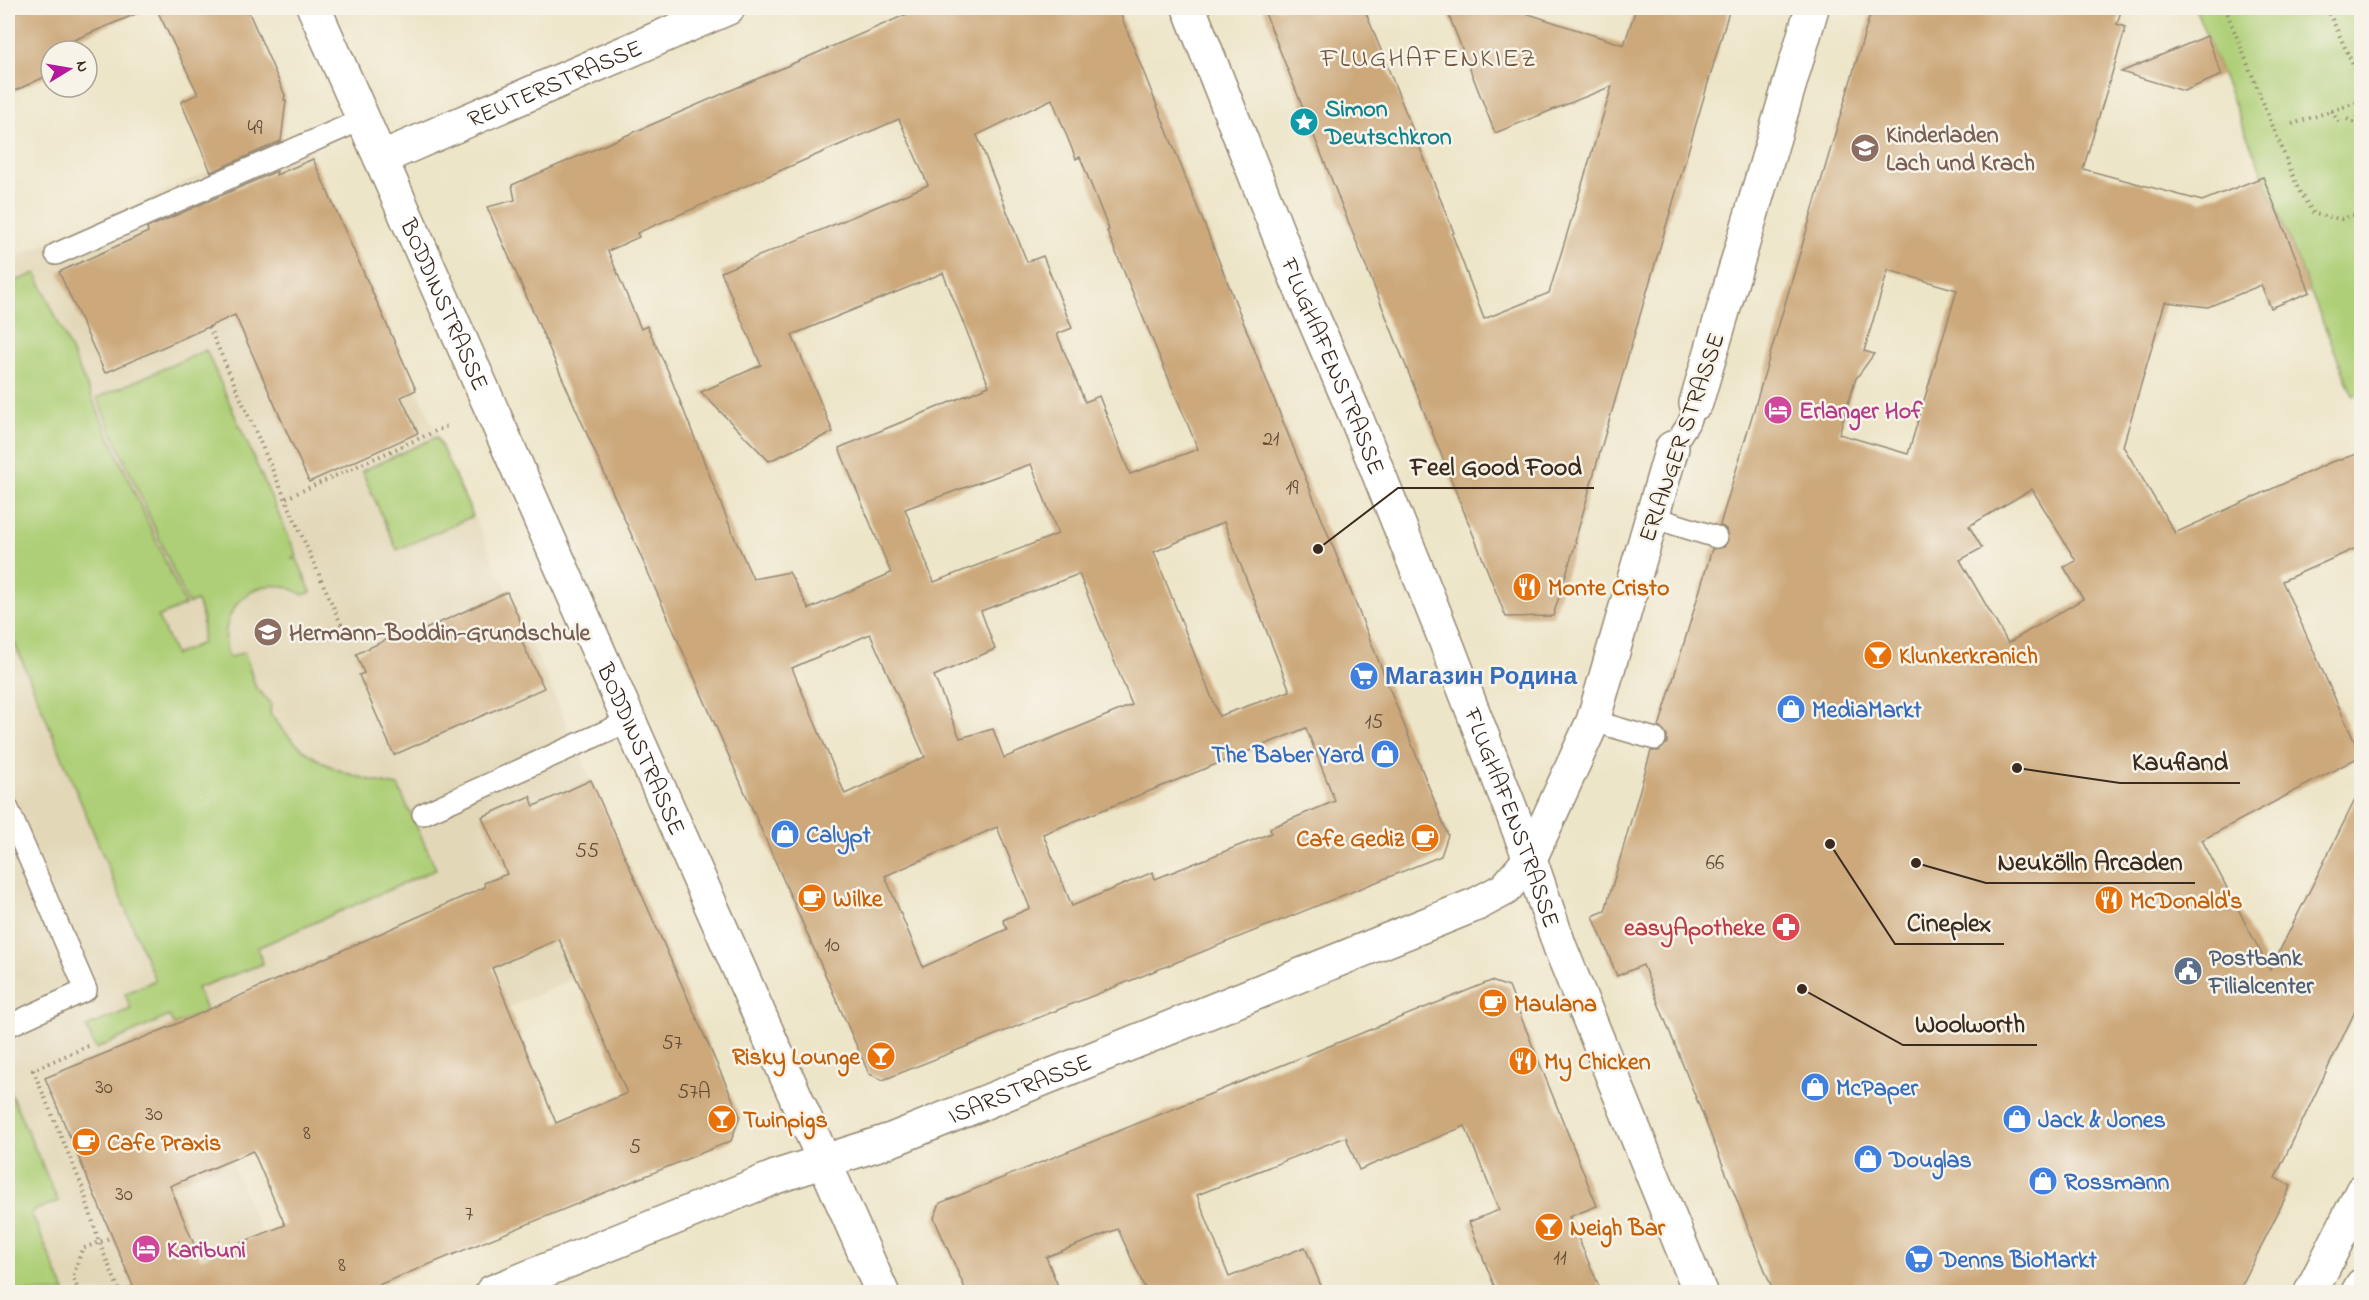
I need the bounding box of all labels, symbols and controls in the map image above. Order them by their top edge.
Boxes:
street label: REUTERSTRASSE [463,32,648,139]
north arrow [39,39,99,99]
district label: FLUGHAFENKIEZ [1320,40,1537,79]
text: N [69,59,95,74]
place label: Simon Deutschkron [1324,93,1452,156]
place icon: Simon Deutschkron [1288,106,1320,138]
house number: 49 [248,114,263,144]
place label: Kinderladen Lach und Krach [1886,119,2035,182]
school or university icon: Kinderladen Lach und Krach [1849,132,1881,164]
street label: BODDINSTRASSE [389,213,496,397]
street label: FLUGHAFENSTRASSE [1269,252,1392,480]
street label: ERLANGER STRASSE [1631,329,1736,547]
hotel icon: Erlanger Hof [1762,394,1794,426]
place label: Erlanger Hof [1799,395,1923,431]
house number: 21 [1262,425,1280,455]
callout: Feel Good Food [1398,444,1594,488]
text: Feel Good Food [1408,450,1582,488]
house number: 19 [1286,474,1299,504]
restaurant icon: Monte Cristo [1511,571,1543,603]
place label: Monte Cristo [1548,572,1669,607]
school or university icon: Hermann-Boddin-Grundschule [252,616,284,648]
place label: Hermann-Boddin-Grundschule [289,617,592,652]
bar icon: Klunkerkranich [1862,639,1894,671]
place label: Klunkerkranich [1899,640,2038,675]
street label: BODDINSTRASSE [586,657,693,841]
supermarket icon: Магазин Родина [1348,660,1380,692]
place label: Магазин Родина [1385,661,1578,696]
shop icon: MediaMarkt [1775,693,1807,725]
place label: MediaMarkt [1812,694,1923,729]
street label: FLUGHAFENSTRASSE [1453,702,1567,933]
house number: 15 [1365,708,1383,738]
shop icon: The Baber Yard [1369,738,1401,770]
place label: The Baber Yard [1211,739,1364,774]
callout: Kaufland [2120,739,2240,783]
text: Kaufland [2132,745,2228,783]
shop icon: Calypt [769,818,801,850]
place label: Calypt [806,819,872,855]
cafe icon: Cafe Gediz [1409,822,1441,854]
place label: Cafe Gediz [1296,823,1405,858]
house number: 55 [575,837,599,867]
callout: Neukölln Arcaden [1986,839,2195,883]
text: Neukölln Arcaden [1998,845,2183,883]
house number: 66 [1706,849,1724,879]
cafe icon: Wilke [796,882,828,914]
place label: Wilke [833,883,884,918]
restaurant icon: McDonald's [2093,884,2125,916]
place label: McDonald's [2130,885,2242,920]
callout: Cineplex [1895,900,2004,944]
text: Cineplex [1907,906,1992,944]
pharmacy icon: easyApotheke [1770,911,1802,943]
place label: easyApotheke [1624,912,1766,948]
house number: 10 [824,931,840,961]
place label: Postbank Filialcenter [2208,942,2314,1005]
public building icon: Postbank Filialcenter [2172,955,2204,987]
cafe icon: Maulana [1477,987,1509,1019]
place label: Maulana [1514,988,1597,1023]
callout: Woolworth [1903,1001,2037,1045]
text: Woolworth [1915,1007,2025,1045]
house number: 57 [662,1029,683,1059]
bar icon: Risky Lounge [865,1040,897,1072]
place label: Risky Lounge [732,1041,861,1077]
restaurant icon: My Chicken [1507,1045,1539,1077]
street label: ISARSTRASSE [944,1046,1098,1135]
place label: My Chicken [1544,1046,1651,1082]
shop icon: McPaper [1799,1071,1831,1103]
place label: McPaper [1836,1072,1918,1107]
house number: 30 [95,1073,113,1103]
house number: 57A [677,1078,711,1108]
house number: 30 [145,1100,163,1130]
bar icon: Twinpigs [706,1103,738,1135]
shop icon: Jack & Jones [2001,1103,2033,1135]
place label: Twinpigs [743,1104,828,1140]
place label: Jack & Jones [2038,1104,2166,1139]
house number: 8 [303,1119,311,1149]
cafe icon: Cafe Praxis [70,1126,102,1158]
place label: Cafe Praxis [107,1127,221,1162]
house number: 5 [629,1133,641,1163]
shop icon: Douglas [1852,1143,1884,1175]
place label: Douglas [1888,1144,1972,1180]
shop icon: Rossmann [2027,1165,2059,1197]
place label: Rossmann [2064,1166,2170,1201]
house number: 30 [115,1180,133,1210]
house number: 7 [465,1200,474,1230]
bar icon: Neigh Bar [1533,1211,1565,1243]
place label: Neigh Bar [1570,1212,1666,1248]
hotel icon: Karibuni [130,1233,162,1265]
place label: Karibuni [167,1234,246,1269]
supermarket icon: Denns BioMarkt [1903,1243,1935,1275]
house number: 11 [1553,1244,1567,1274]
place label: Denns BioMarkt [1939,1244,2098,1279]
house number: 8 [338,1251,346,1281]

